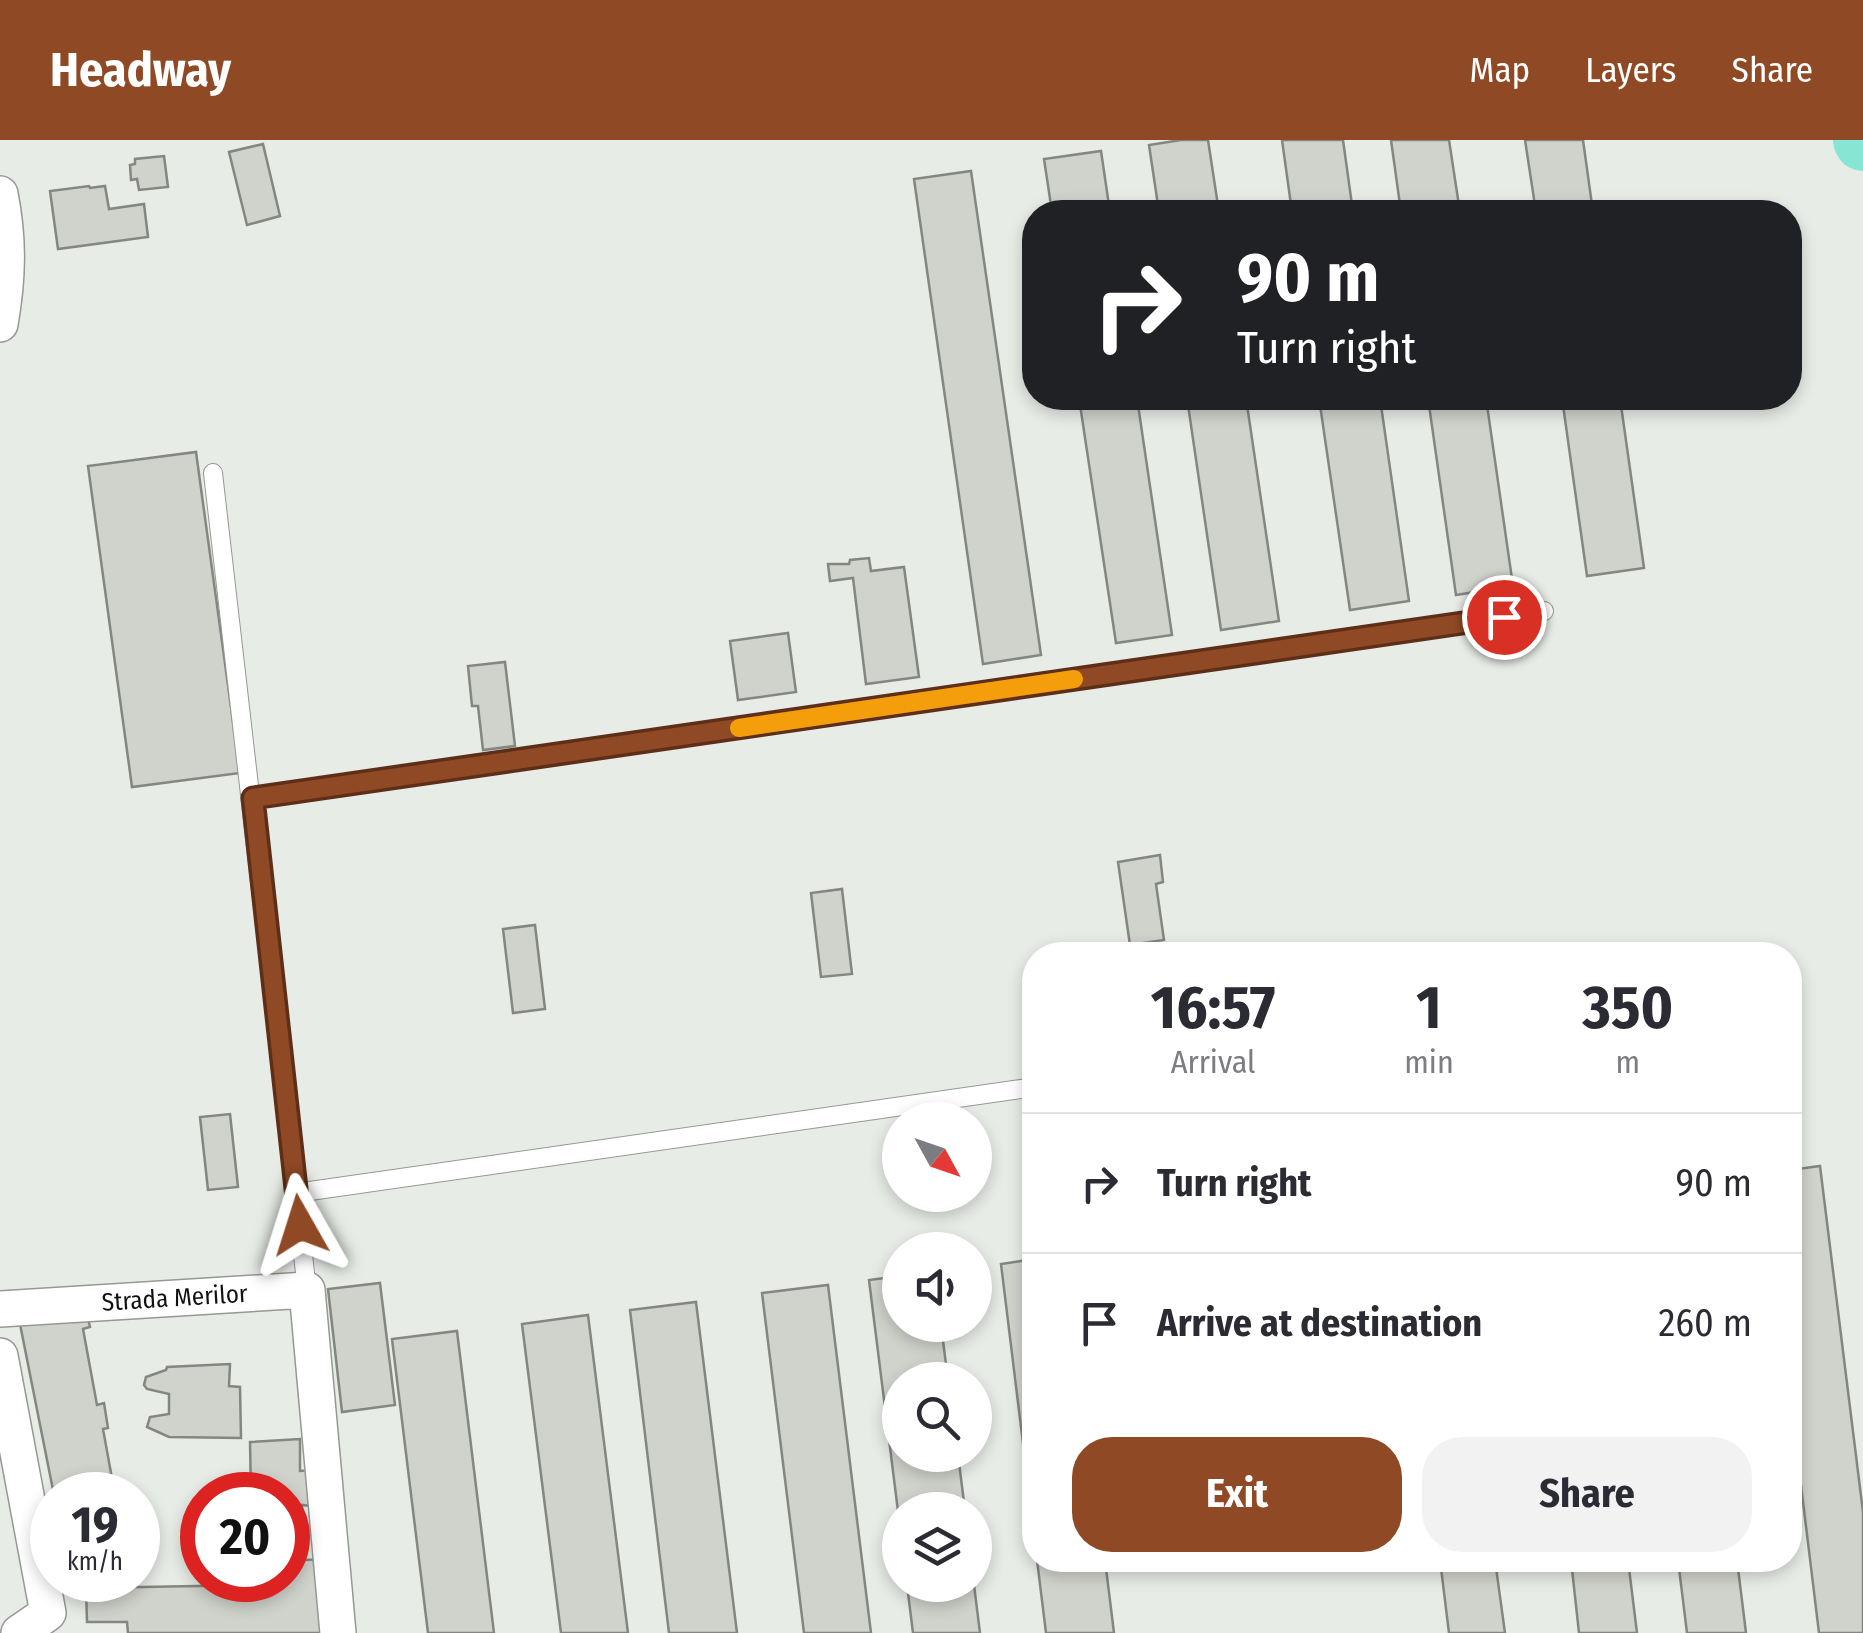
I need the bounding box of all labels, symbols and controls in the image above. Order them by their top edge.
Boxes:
text: Headway [50,41,231,99]
text: Map [1470,49,1530,91]
text: Layers [1585,49,1677,91]
text: Share [1732,49,1813,91]
text: 90 m [1237,236,1379,320]
icon: right [1072,240,1202,370]
text: Turn right [1237,321,1416,375]
pin [1462,575,1547,660]
icon: arrive [1477,590,1532,645]
text: 16:57 [1151,972,1275,1044]
text: 1 [1416,972,1442,1044]
text: 350 [1583,972,1673,1044]
text: Arrival [1171,1043,1256,1081]
text: min [1404,1043,1454,1081]
text: m [1616,1043,1640,1081]
north arrow [882,1102,992,1212]
map controls [882,1102,992,1602]
icon: right [1072,1156,1127,1211]
text: Turn right [1157,1160,1311,1206]
text: 90 m [1676,1160,1752,1206]
position arrow [248,1173,352,1277]
button: sound [882,1232,992,1342]
street label: Strada Merilor [101,1279,249,1318]
icon: arrive [1072,1296,1127,1351]
text: Arrive at destination [1157,1300,1482,1346]
text: 260 m [1658,1300,1752,1346]
button: search [882,1362,992,1472]
button: Exit [1072,1437,1402,1552]
button: Share [1422,1437,1752,1552]
speed limit sign: 20 [180,1472,310,1602]
button: layers [882,1492,992,1602]
text: 19 [71,1495,118,1555]
text: km/h [67,1547,123,1577]

